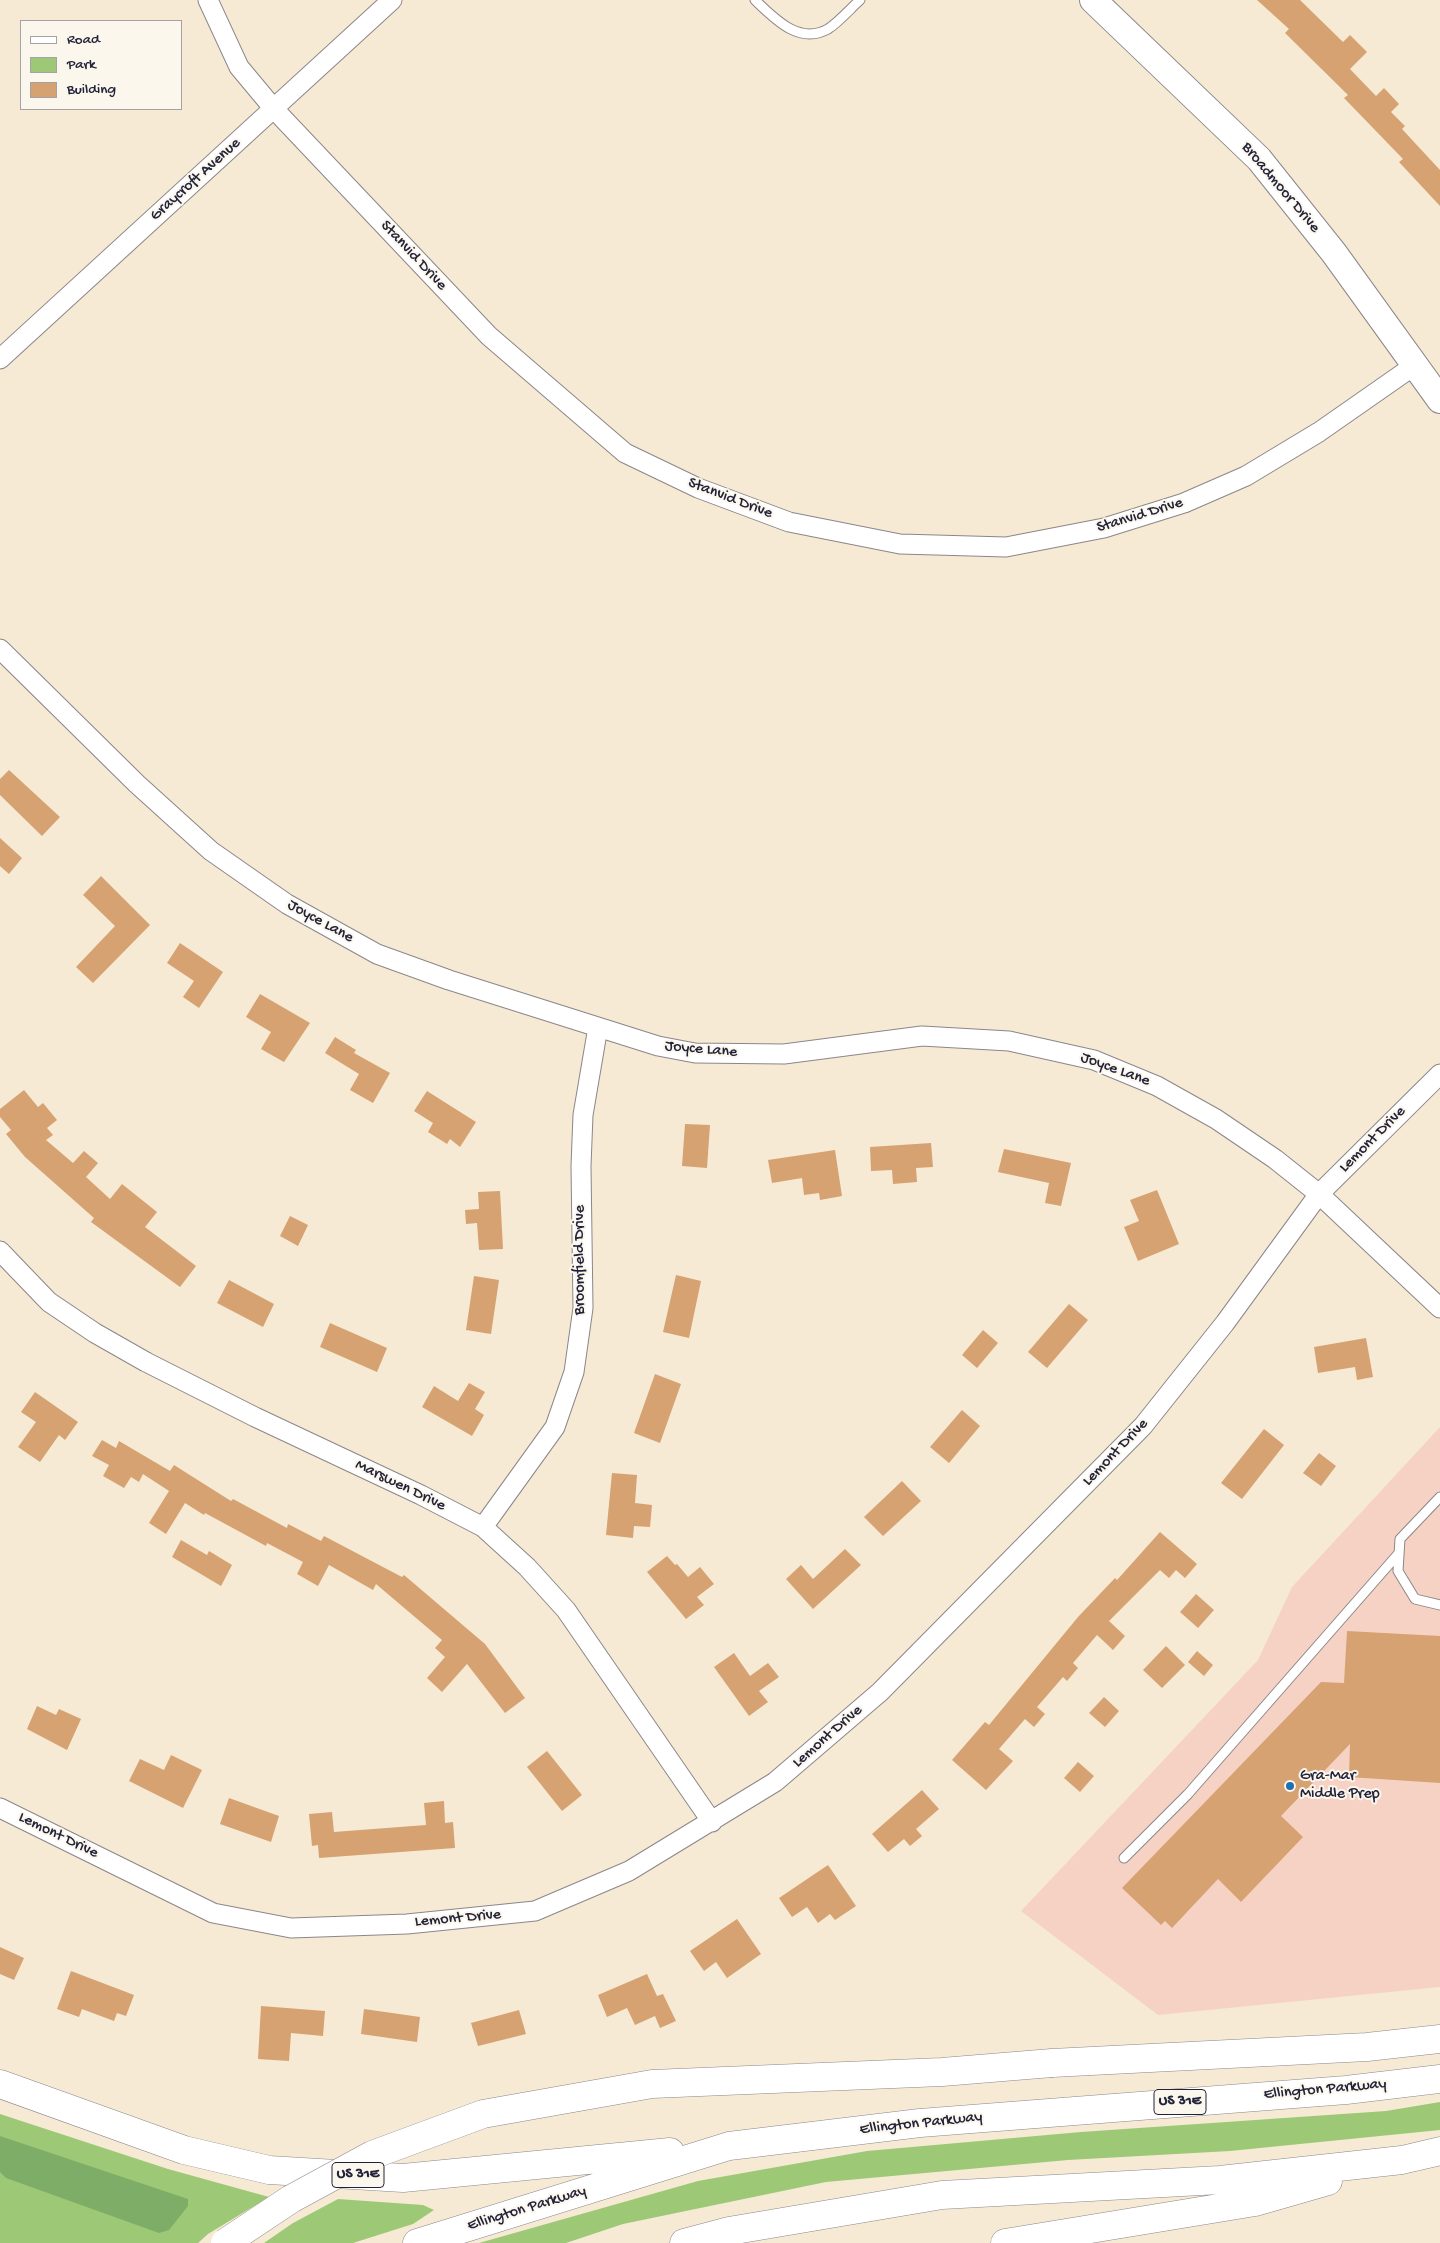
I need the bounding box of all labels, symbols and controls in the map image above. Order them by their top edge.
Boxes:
legend [20,20,182,110]
text: Road [67,31,100,49]
text: Park [67,56,96,74]
text: Building [67,81,116,99]
street label: Graycroft Avenue [147,134,245,226]
street label: Broadmoor Drive [1236,139,1324,237]
street label: Stanvid Drive [376,217,450,295]
street label: Stanvid Drive [685,474,775,524]
street label: Stanvid Drive [1095,494,1185,538]
street label: Joyce Lane [284,896,356,948]
street label: Joyce Lane [664,1037,738,1063]
street label: Joyce Lane [1078,1049,1152,1091]
street label: Lemont Drive [1336,1103,1410,1177]
street label: Broomfield Drive [571,1205,591,1315]
street label: Lemont Drive [1079,1415,1153,1491]
street label: Marswen Drive [352,1456,448,1516]
street label: Lemont Drive [789,1701,867,1773]
place label: Gra-Mar Middle Prep [1300,1767,1380,1805]
marker: Gra-Mar Middle Prep [1284,1780,1296,1792]
street label: Lemont Drive [15,1808,101,1864]
street label: Lemont Drive [414,1906,502,1932]
street label: Ellington Parkway [1263,2075,1387,2105]
road number: US 31E [1154,2090,1206,2114]
street label: Ellington Parkway [859,2108,983,2140]
road number: US 31E [332,2162,384,2188]
street label: Ellington Parkway [465,2182,589,2236]

